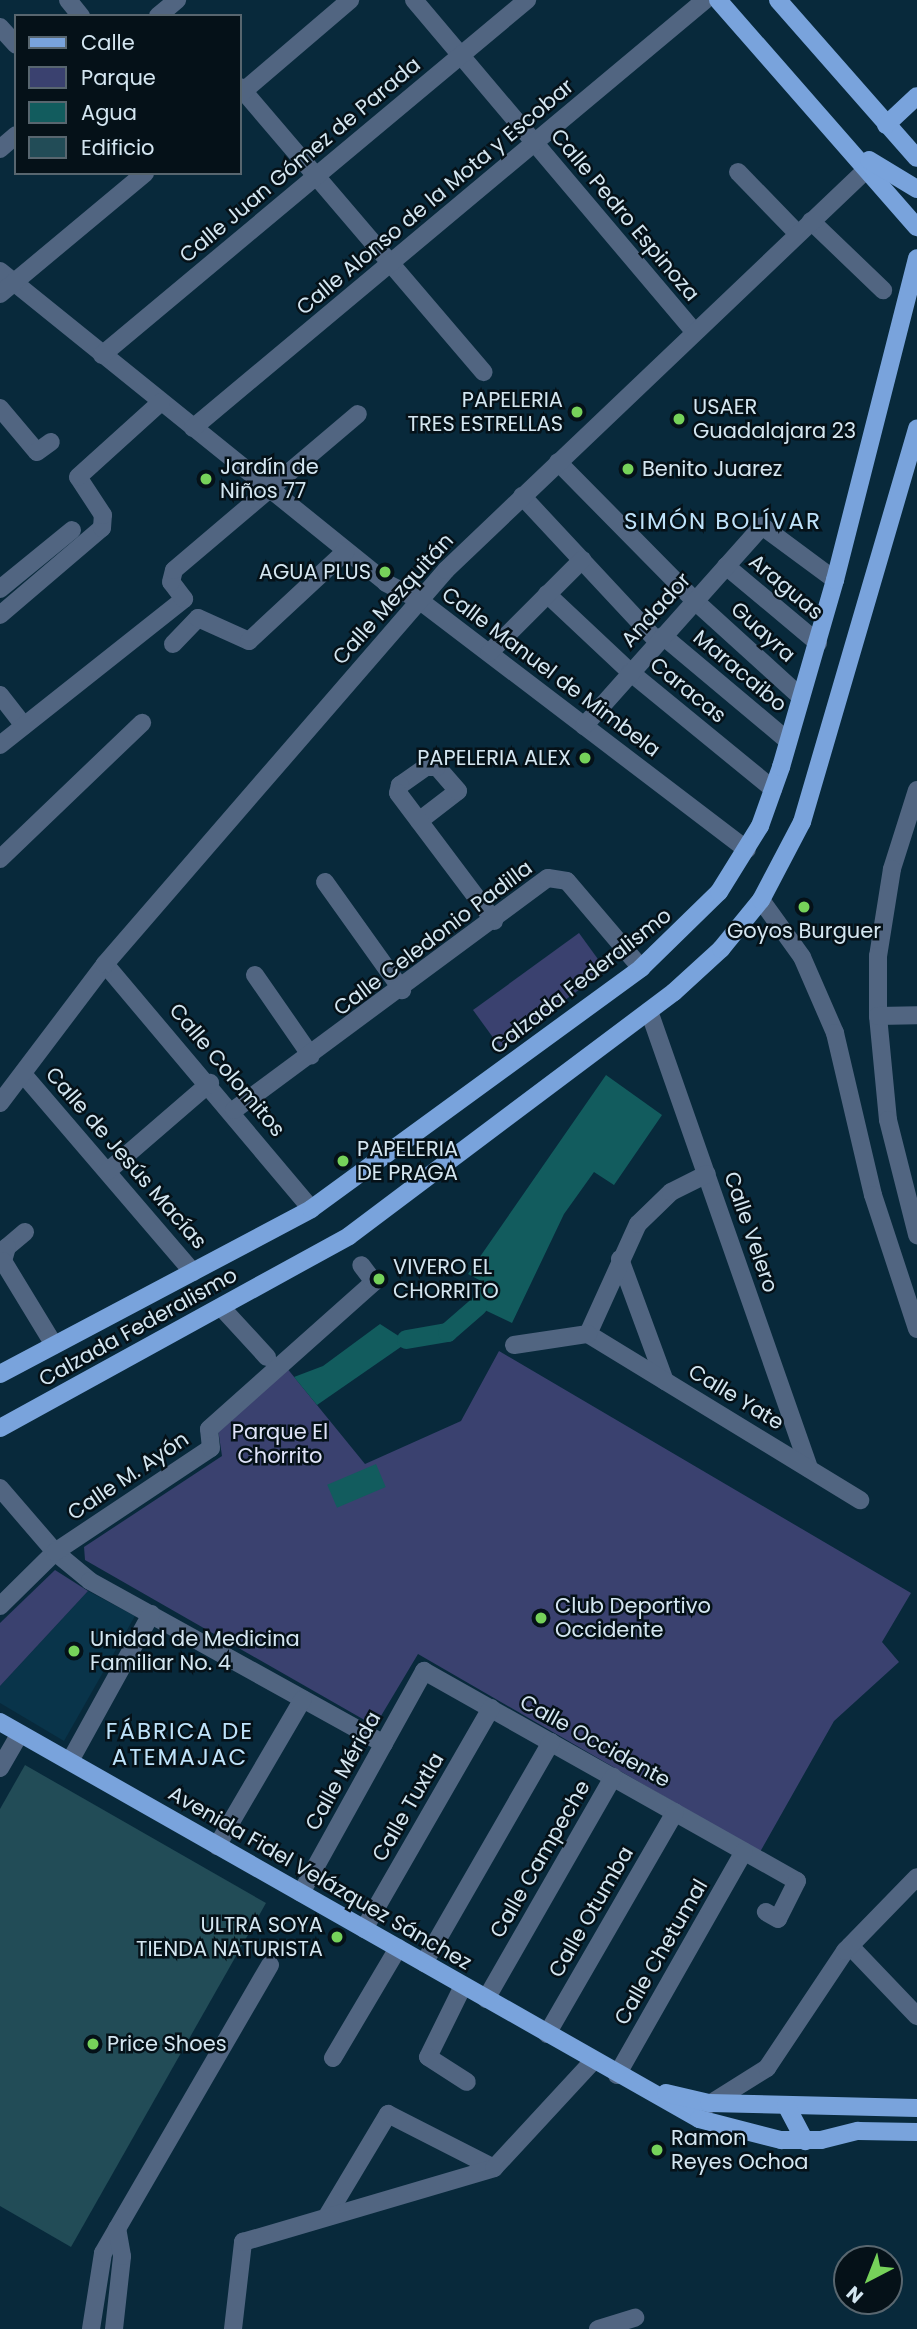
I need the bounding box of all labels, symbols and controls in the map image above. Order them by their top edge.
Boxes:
legend [14,14,242,175]
text: Calle [81,28,135,57]
street label: Calle Juan Gómez de Parada [175,52,425,268]
text: Parque [81,63,156,92]
street label: Calle Alonso de la Mota y Escobar [291,74,579,320]
text: Agua [81,98,137,127]
street label: Calle Pedro Espinoza [545,124,705,306]
text: Edificio [81,133,155,162]
place label: PAPELERIA TRES ESTRELLAS [408,387,563,437]
place label: USAER Guadalajara 23 [693,394,856,444]
marker: PAPELERIA TRES ESTRELLAS [569,404,585,420]
marker: USAER Guadalajara 23 [671,411,687,427]
place label: Jardín de Niños 77 [220,454,319,504]
place label: Benito Juarez [642,456,782,482]
marker: Benito Juarez [620,461,636,477]
marker: Jardín de Niños 77 [198,471,214,487]
district label: SIMÓN BOLÍVAR [626,507,820,535]
street label: Calle Mezquitán [327,528,459,670]
street label: Araguas [744,549,828,625]
place label: AGUA PLUS [259,559,371,585]
marker: AGUA PLUS [377,564,393,580]
street label: Andador [616,568,696,652]
street label: Calle Manuel de Mimbela [437,582,665,762]
street label: Guayra [726,597,800,667]
street label: Maracaibo [688,625,792,717]
street label: Caracas [645,652,731,728]
place label: PAPELERIA ALEX [417,745,571,771]
marker: PAPELERIA ALEX [577,750,593,766]
street label: Calle Celedonio Padilla [329,855,537,1021]
marker: Goyos Burguer [796,899,812,915]
street label: Calzada Federalismo [486,903,676,1059]
place label: Goyos Burguer [727,918,881,944]
street label: Calle Colomitos [164,998,290,1142]
street label: Calle de Jesús Macías [40,1062,212,1254]
place label: PAPELERIA DE PRAGA [357,1136,458,1186]
marker: PAPELERIA DE PRAGA [335,1153,351,1169]
street label: Calle Velero [719,1168,783,1296]
place label: VIVERO EL CHORRITO [393,1254,499,1304]
street label: Calzada Federalismo [35,1262,241,1392]
marker: VIVERO EL CHORRITO [371,1271,387,1287]
street label: Calle Yate [684,1359,788,1435]
park label: Parque El Chorrito [232,1419,328,1469]
street label: Calle M. Ayón [63,1426,193,1526]
place label: Club Deportivo Occidente [555,1593,711,1643]
marker: Club Deportivo Occidente [533,1610,549,1626]
place label: Unidad de Medicina Familiar No. 4 [90,1626,300,1676]
marker: Unidad de Medicina Familiar No. 4 [64,1641,84,1661]
street label: Calle Occidente [515,1689,675,1793]
street label: Calle Mérida [300,1707,386,1835]
district label: FÁBRICA DE ATEMAJAC [107,1717,253,1771]
street label: Calle Tuxtla [367,1748,449,1866]
street label: Calle Campeche [485,1776,595,1942]
street label: Avenida Fidel Velázquez Sánchez [164,1781,476,1975]
street label: Calle Otumba [543,1842,639,1982]
street label: Calle Chetumal [609,1875,713,2029]
place label: ULTRA SOYA TIENDA NATURISTA [136,1912,323,1962]
marker: ULTRA SOYA TIENDA NATURISTA [329,1929,345,1945]
place label: Price Shoes [107,2031,227,2057]
marker: Price Shoes [85,2036,101,2052]
place label: Ramon Reyes Ochoa [671,2125,809,2175]
marker: Ramon Reyes Ochoa [649,2142,665,2158]
north arrow [833,2245,903,2315]
text: N [841,2280,869,2309]

